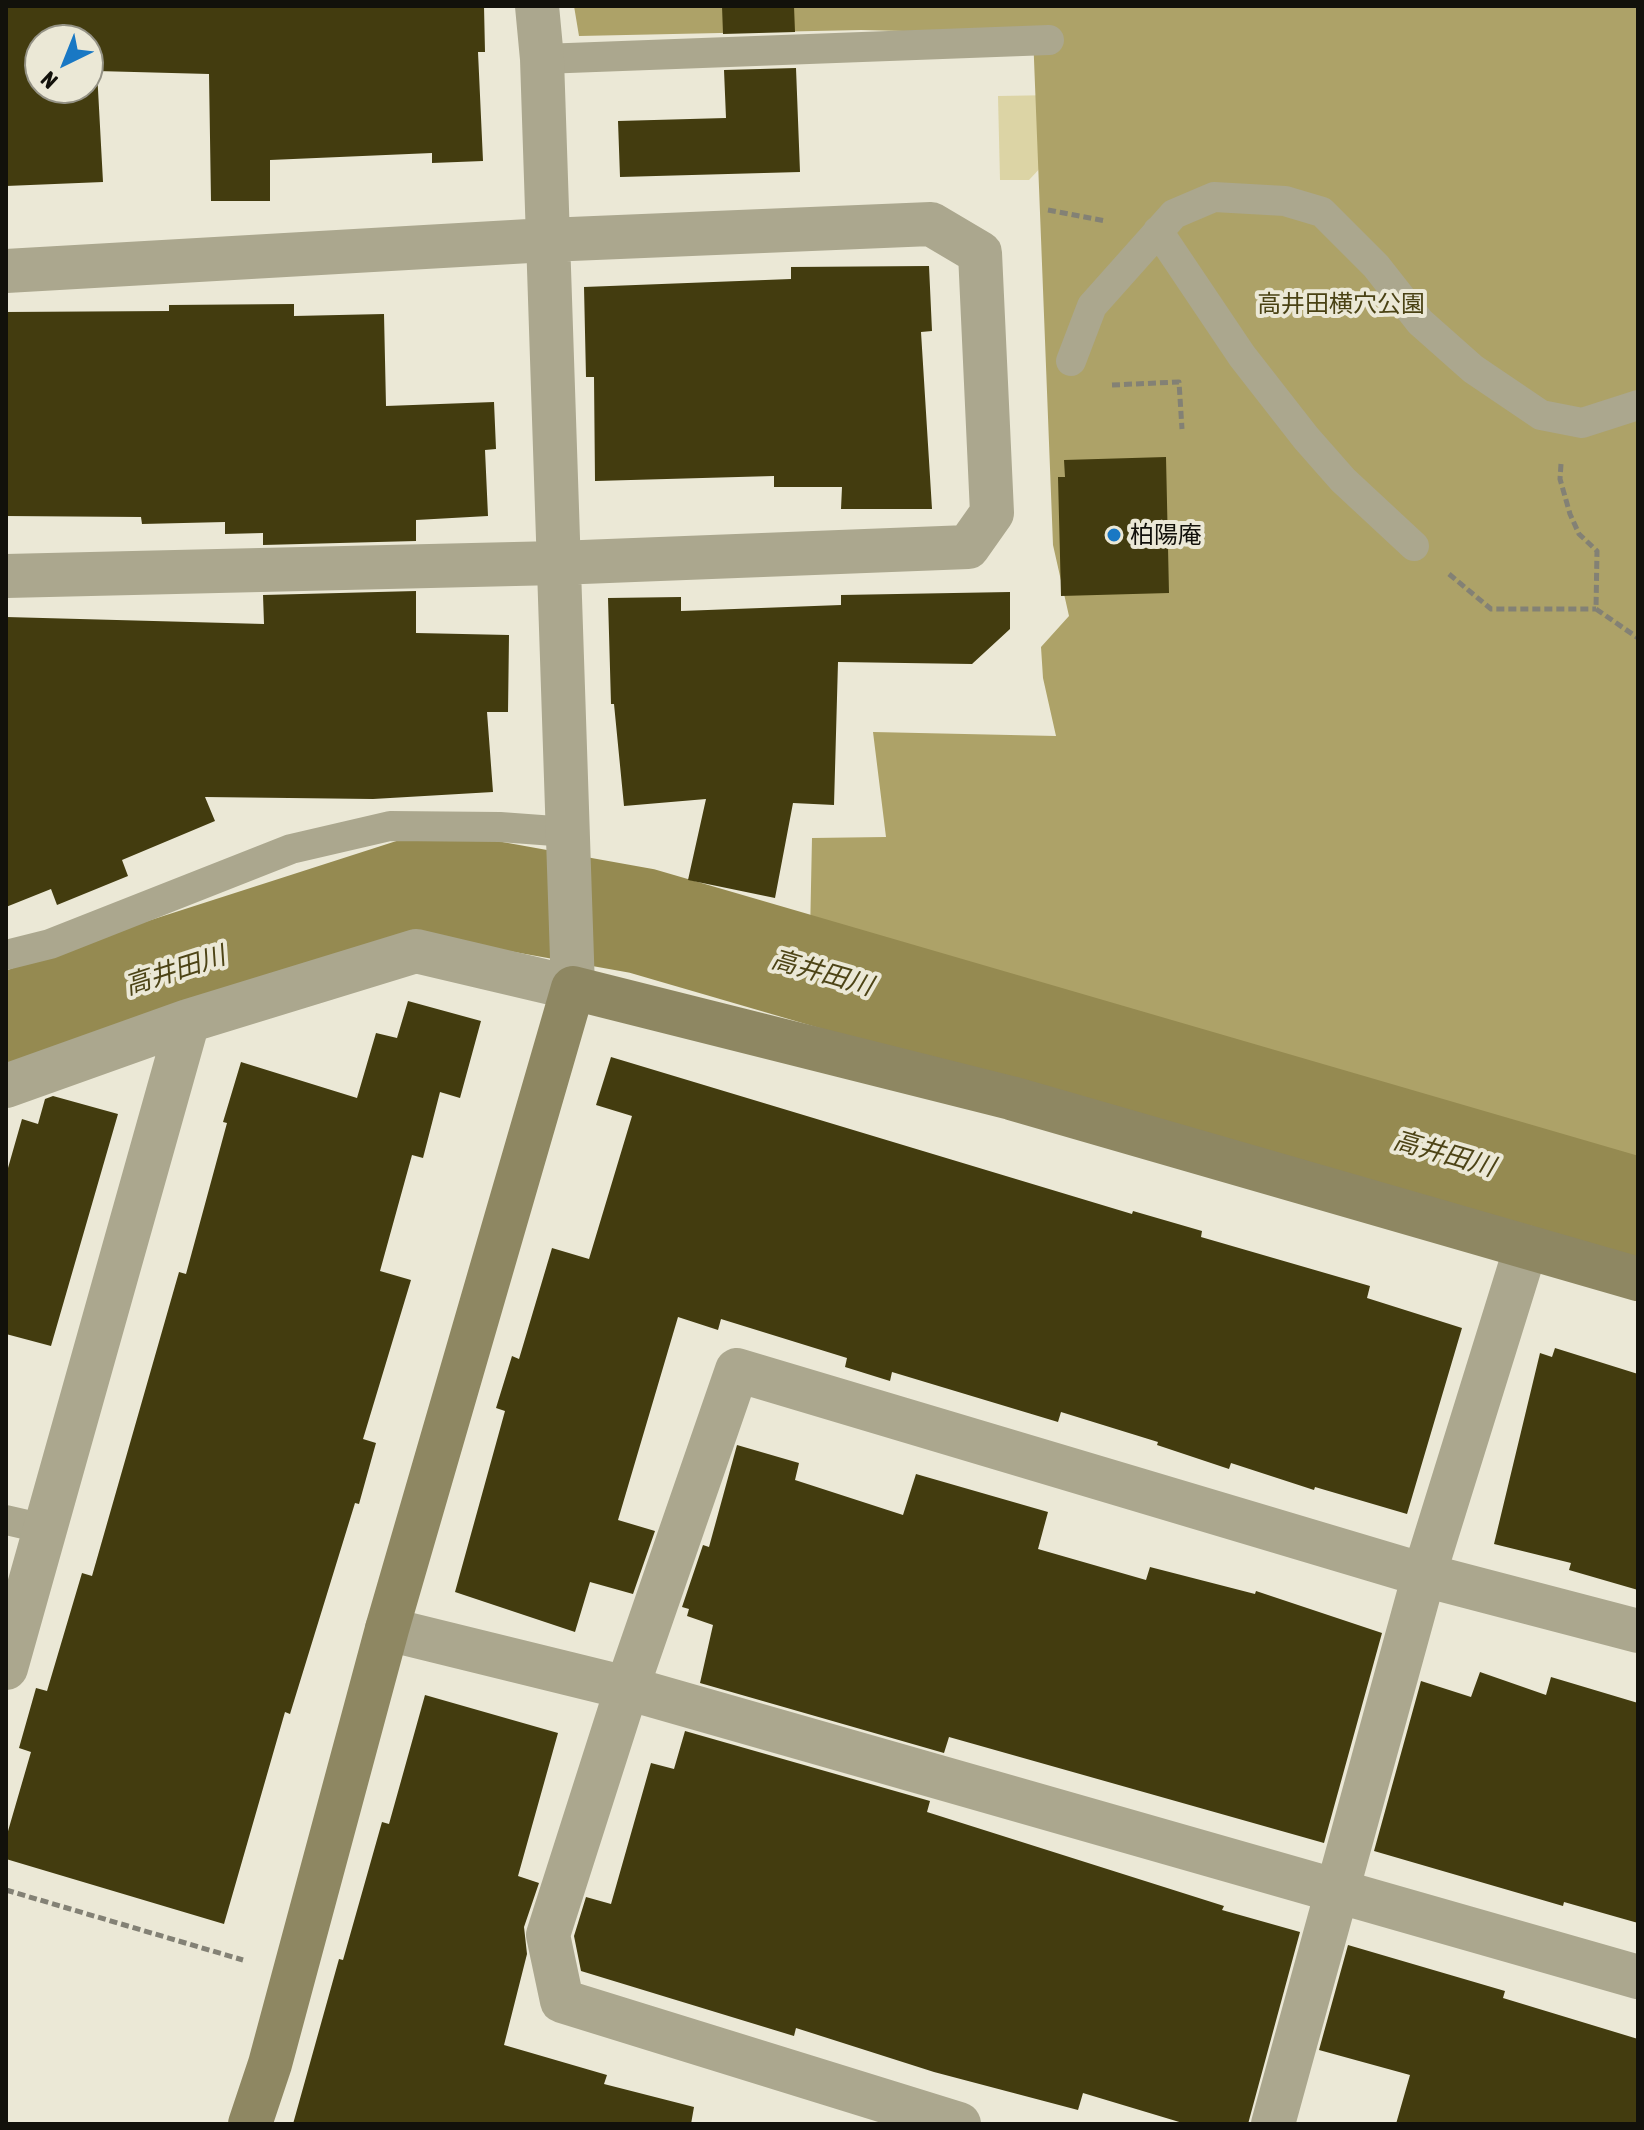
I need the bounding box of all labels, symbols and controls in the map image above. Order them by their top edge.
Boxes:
north arrow [24,24,104,104]
text: N [35,66,63,94]
park label: 高井田横穴公園 [1257,290,1425,318]
place label: 柏陽庵 [1130,521,1202,549]
marker: 柏陽庵 [1105,526,1123,544]
water label: 高井田川 [121,940,229,1002]
water label: 高井田川 [768,944,876,1002]
water label: 高井田川 [1390,1125,1498,1183]

